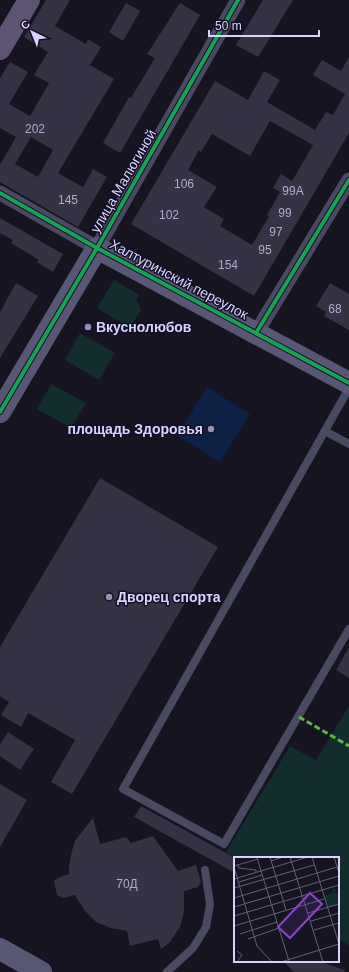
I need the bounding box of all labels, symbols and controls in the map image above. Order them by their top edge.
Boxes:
north arrow [12,12,52,52]
scale bar [209,12,319,38]
text: С [18,18,32,32]
text: 50 m [215,19,242,33]
house number: 202 [25,122,45,136]
street label: улица Малюгиной [87,126,159,236]
house number: 106 [174,177,194,191]
house number: 99А [282,184,304,198]
house number: 145 [58,193,78,207]
house number: 99 [278,206,292,220]
house number: 102 [159,208,179,222]
house number: 97 [269,225,283,239]
street label: Халтуринский переулок [107,236,252,323]
house number: 95 [258,243,272,257]
house number: 154 [218,258,238,272]
house number: 68 [328,302,342,316]
place label: Вкуснолюбов [96,319,192,335]
marker: Вкуснолюбов [83,322,93,332]
place label: площадь Здоровья [67,421,203,437]
marker: площадь Здоровья [206,424,216,434]
place label: Дворец спорта [117,589,221,605]
marker: Дворец спорта [104,592,114,602]
inset map [234,857,339,962]
house number: 70Д [116,877,138,891]

